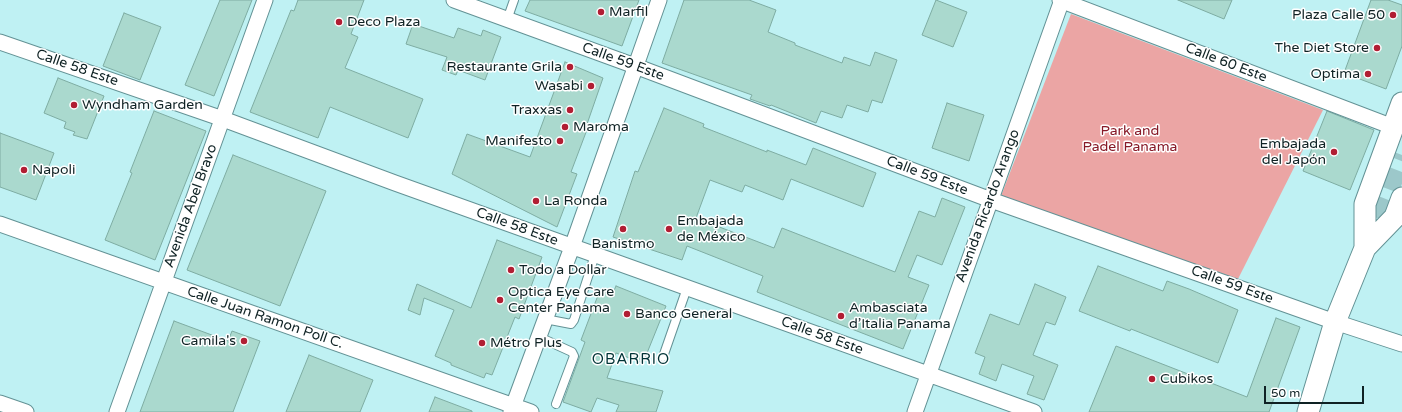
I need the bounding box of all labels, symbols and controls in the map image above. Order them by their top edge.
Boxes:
place label: Marfil [609,4,648,20]
marker: Marfil [596,7,606,17]
place label: Plaza Calle 50 [1292,7,1385,23]
marker: Plaza Calle 50 [1388,10,1398,20]
place label: Deco Plaza [347,14,420,30]
marker: Deco Plaza [334,17,344,27]
street label: Calle 59 Este [580,39,666,85]
street label: Calle 60 Este [1183,40,1269,86]
place label: The Diet Store [1275,40,1369,56]
marker: The Diet Store [1372,43,1382,53]
street label: Calle 58 Este [34,46,120,90]
place label: Restaurante Grila [447,59,562,75]
marker: Restaurante Grila [565,62,575,72]
place label: Optima [1310,66,1360,82]
marker: Optima [1363,69,1373,79]
place label: Wasabi [535,78,583,94]
marker: Wasabi [586,81,596,91]
place label: Wyndham Garden [82,97,203,113]
marker: Wyndham Garden [69,100,79,110]
place label: Traxxas [511,102,562,118]
marker: Traxxas [565,105,575,115]
place label: Maroma [573,119,629,135]
marker: Maroma [560,122,570,132]
park label: Park and Padel Panama [1083,123,1177,156]
street label: Avenida Ricardo Arango [952,127,1024,285]
place label: Manifesto [485,133,552,149]
marker: Manifesto [555,136,565,146]
place label: Embajada del Japón [1259,136,1326,168]
street label: Avenida Abel Bravo [161,142,221,270]
marker: Embajada del Japón [1329,147,1339,157]
street label: Calle 59 Este [884,153,970,199]
place label: Napoli [32,162,75,178]
marker: Napoli [19,165,29,175]
place label: La Ronda [544,193,607,209]
marker: La Ronda [531,196,541,206]
street label: Calle 58 Este [474,204,560,250]
place label: Embajada de México [677,213,746,246]
marker: Banistmo [618,224,628,234]
marker: Embajada de México [664,224,674,234]
place label: Banistmo [592,236,654,252]
place label: Todo a Dollar [519,262,607,278]
street label: Calle 59 Este [1189,262,1275,308]
marker: Todo a Dollar [506,265,516,275]
street label: Calle Juan Ramon Poll C. [185,283,345,353]
place label: Optica Eye Care Center Panama [508,284,614,316]
marker: Optica Eye Care Center Panama [495,295,505,305]
place label: Ambasciata d’Italia Panama [849,300,951,332]
place label: Banco General [635,306,732,322]
marker: Banco General [622,309,632,319]
marker: Ambasciata d’Italia Panama [836,311,846,321]
street label: Calle 58 Este [779,313,865,359]
place label: Camila's [181,333,236,349]
place label: Métro Plus [490,335,562,351]
marker: Camila's [239,336,249,346]
marker: Métro Plus [477,338,487,348]
district label: OBARRIO [592,351,670,369]
place label: Cubikos [1160,371,1213,387]
marker: Cubikos [1147,374,1157,384]
scale bar [1266,378,1366,404]
text: 50 m [1271,386,1300,400]

